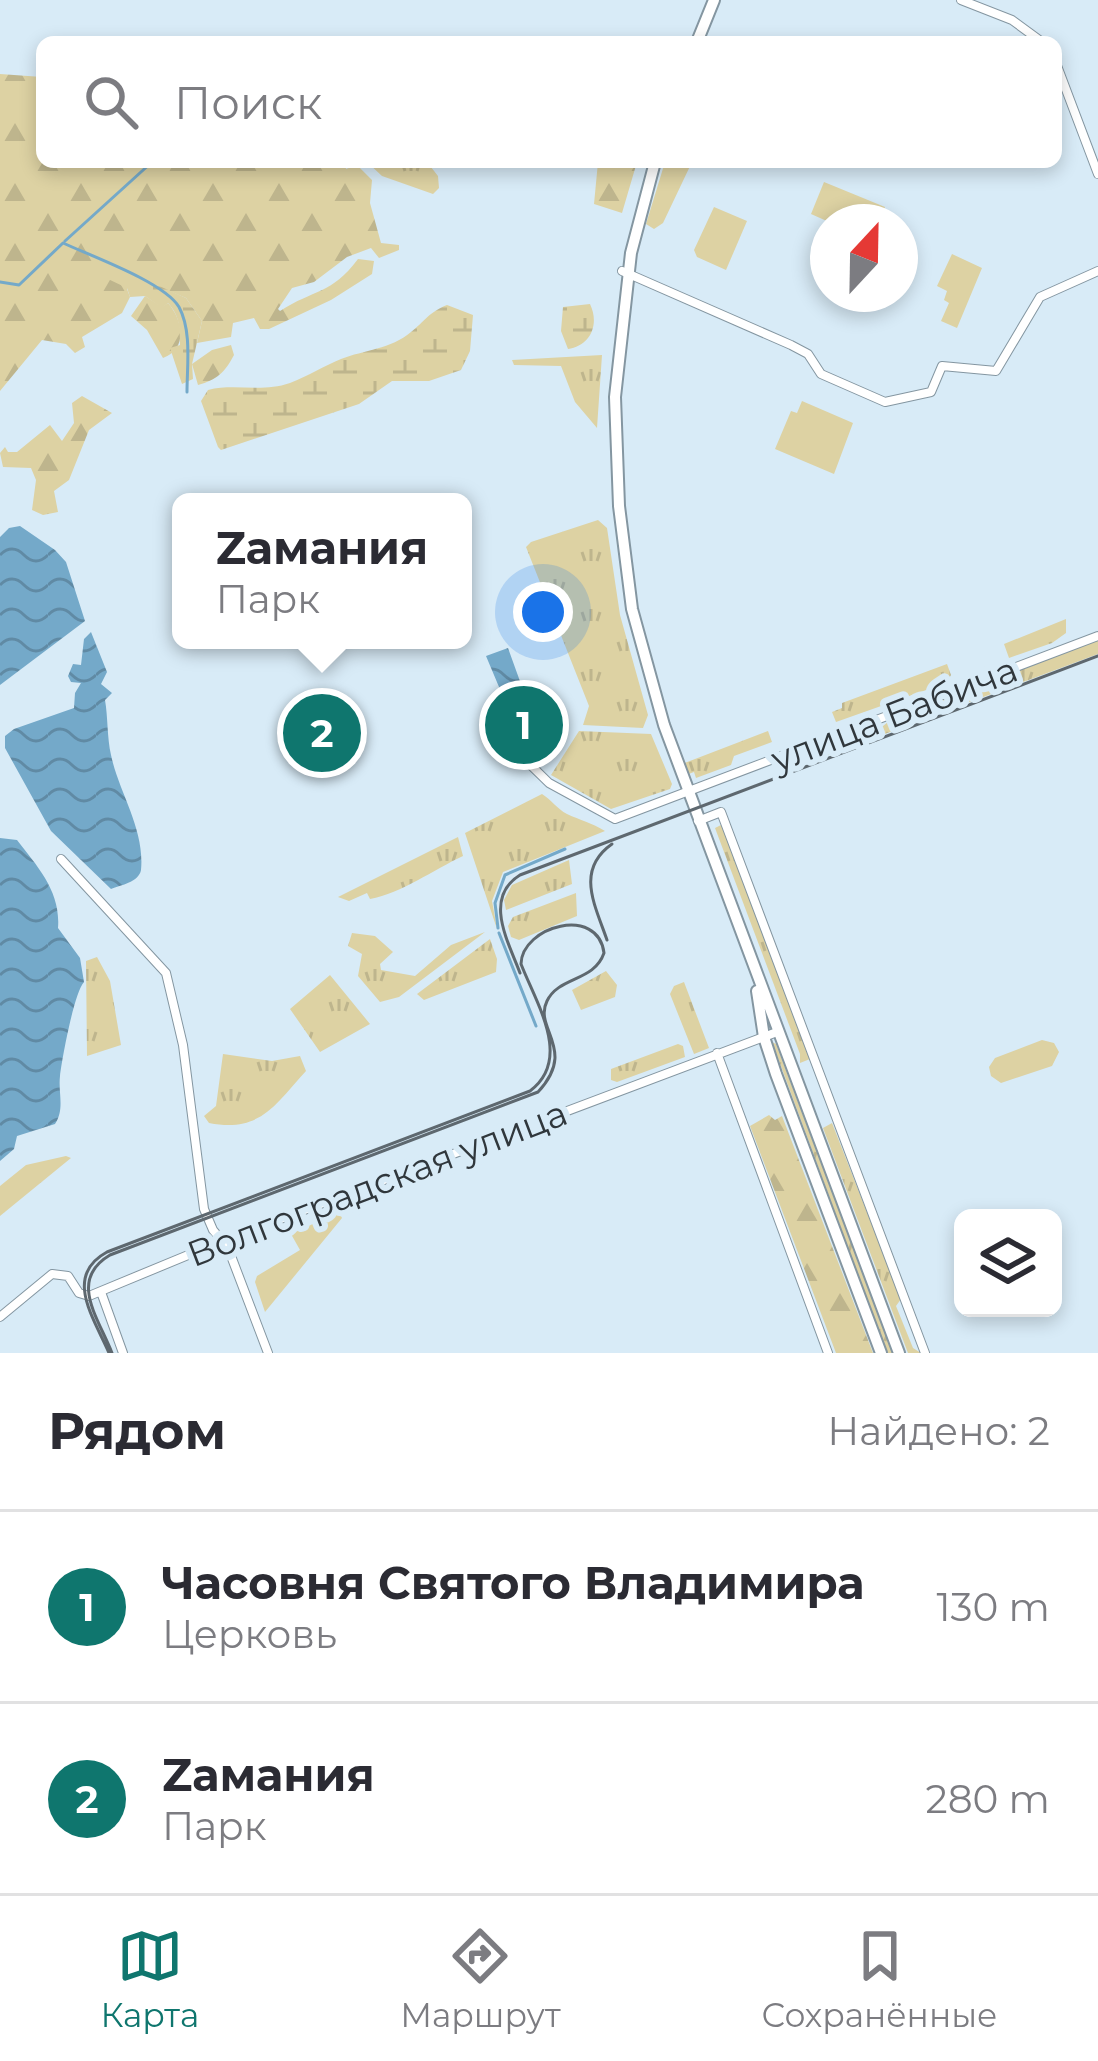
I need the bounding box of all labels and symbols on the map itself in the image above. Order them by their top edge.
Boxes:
north arrow [810,204,918,312]
your location [513,582,573,642]
street label: улица Бабича [764,647,1023,781]
pin: 1 [485,680,563,770]
pin: 2 [283,688,361,778]
street label: Волгоградская улица [181,1090,573,1276]

